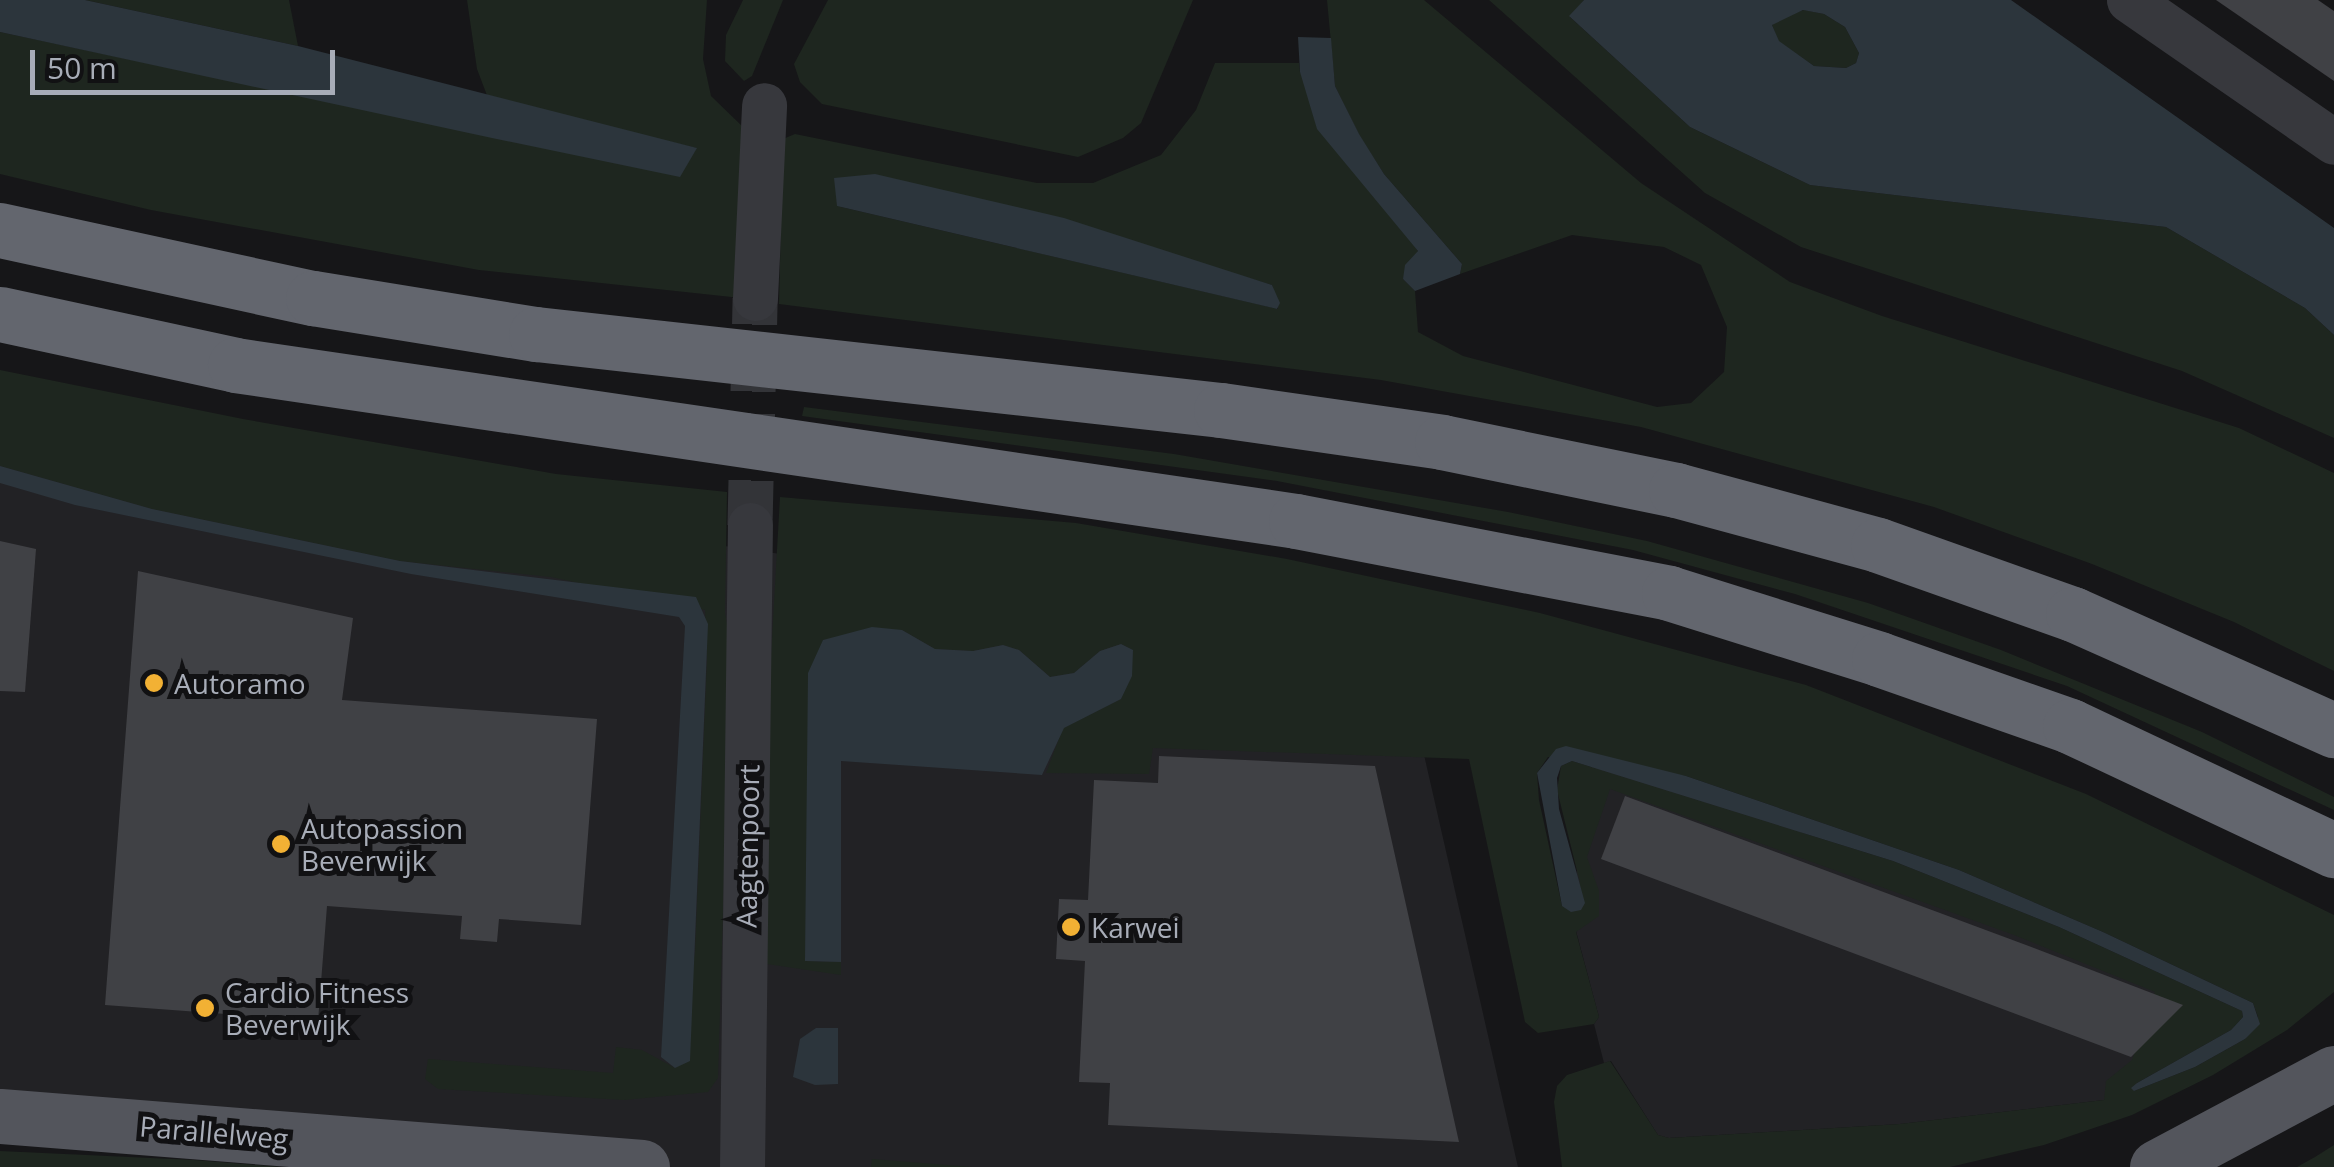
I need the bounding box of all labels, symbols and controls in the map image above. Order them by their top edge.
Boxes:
scale bar [35,30,340,92]
text: 50 m [47,47,117,88]
place label: Autoramo [174,666,305,700]
marker: Autoramo [143,672,165,694]
street label: Aagtenpoort [729,764,765,928]
place label: Autopassion Beverwijk [301,811,463,877]
marker: Autopassion Beverwijk [270,833,292,855]
place label: Karwei [1091,910,1180,944]
marker: Karwei [1060,916,1082,938]
place label: Cardio Fitness Beverwijk [225,975,409,1041]
marker: Cardio Fitness Beverwijk [194,997,216,1019]
street label: Parallelweg [138,1109,290,1155]

